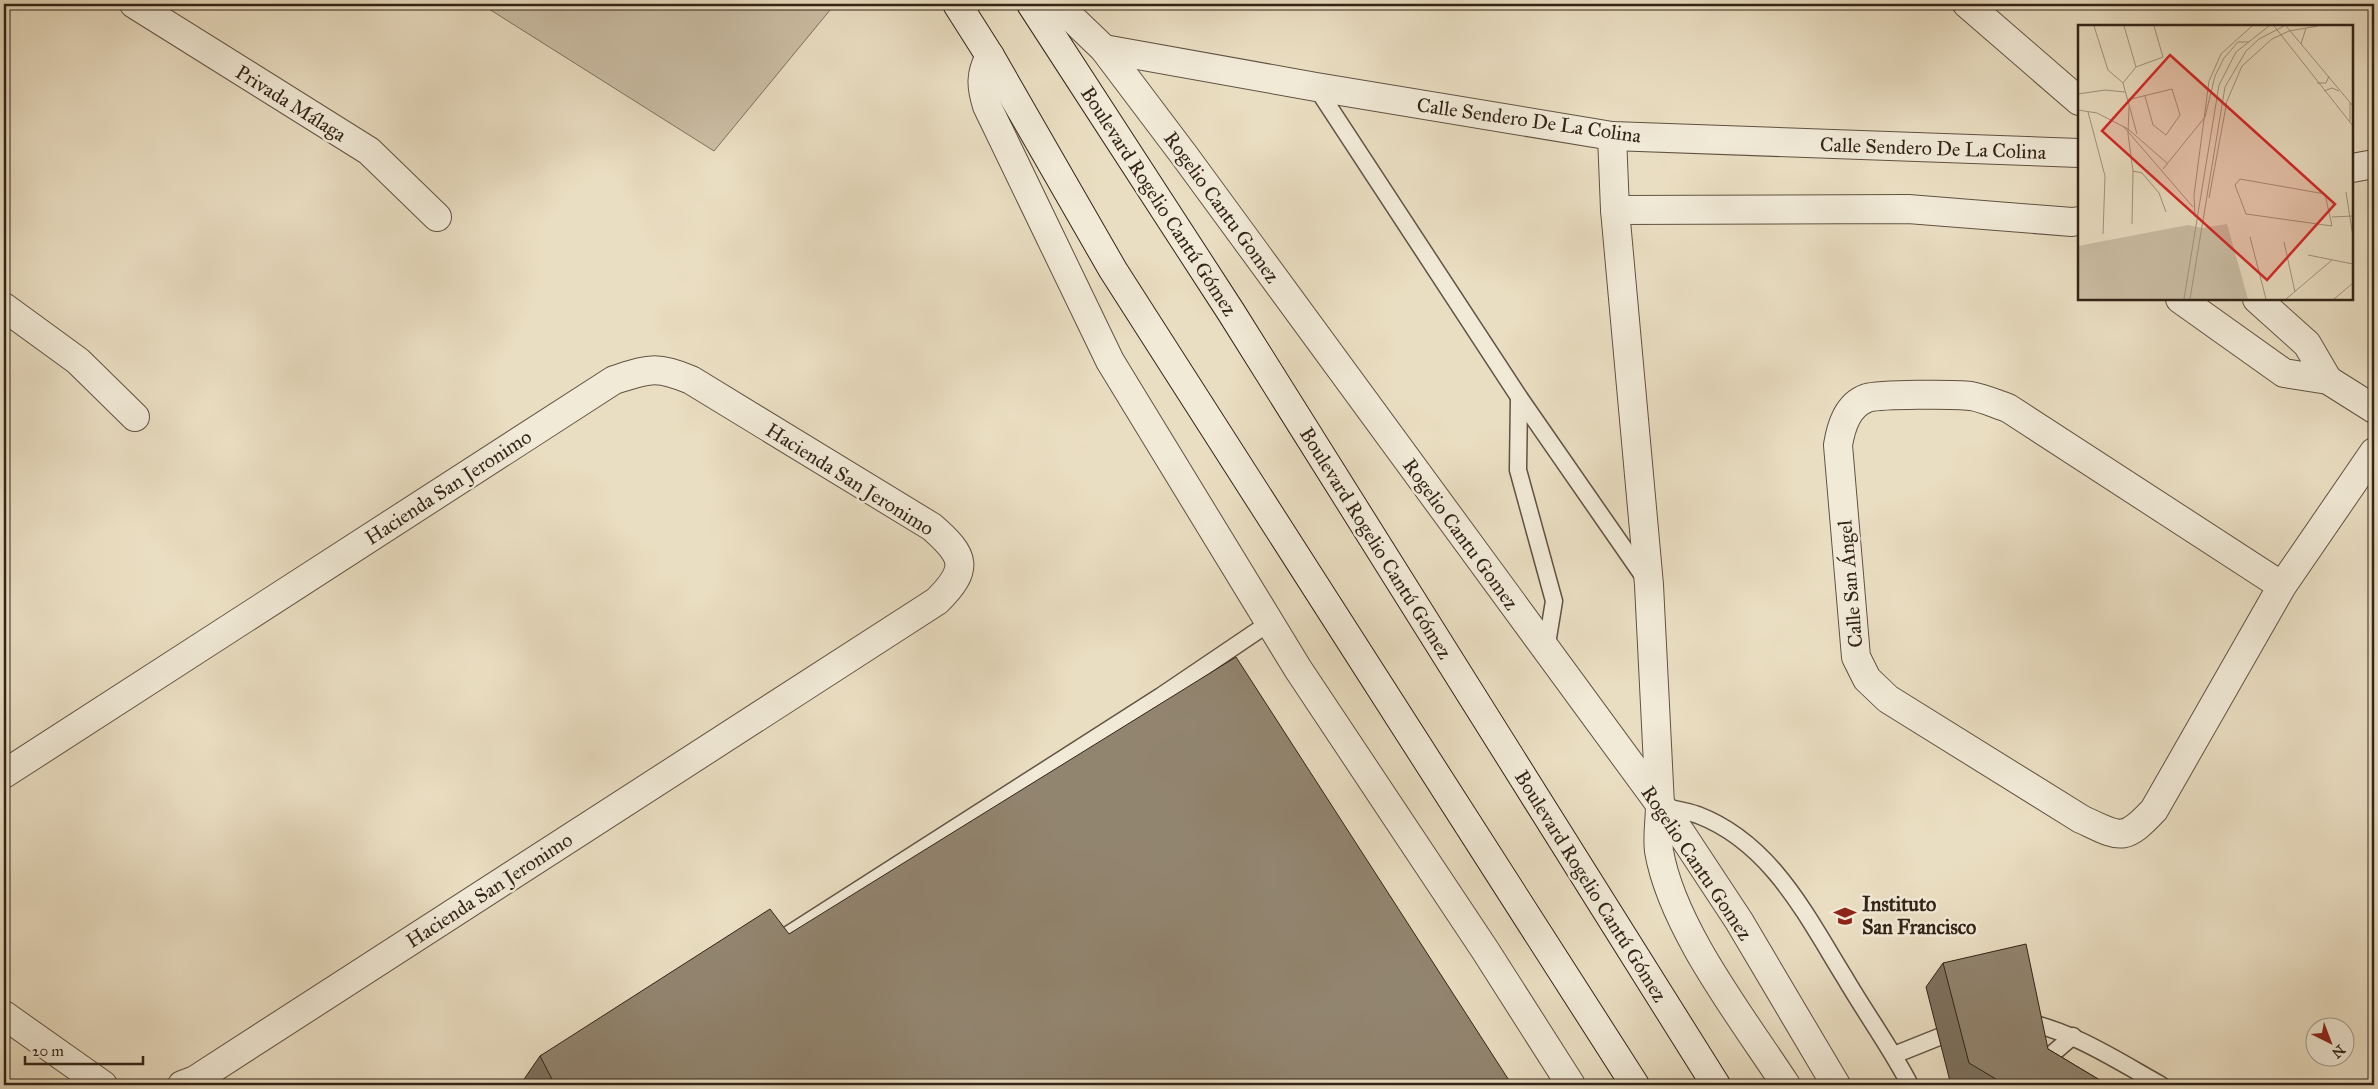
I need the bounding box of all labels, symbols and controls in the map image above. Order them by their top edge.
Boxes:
inset map [2078,25,2353,300]
street label: Privada Málaga [231,60,351,148]
street label: Boulevard Rogelio Cantú Gómez [1075,82,1242,321]
street label: Calle Sendero De La Colina [1415,92,1643,148]
street label: Rogelio Cantu Gomez [1158,127,1285,288]
street label: Calle Sendero De La Colina [1819,132,2047,164]
street label: Hacienda San Jeronimo [761,418,938,541]
street label: Boulevard Rogelio Cantú Gómez [1294,423,1457,664]
street label: Hacienda San Jeronimo [360,424,536,551]
street label: Rogelio Cantu Gomez [1397,454,1524,615]
street label: Calle San Ángel [1831,519,1869,649]
street label: Boulevard Rogelio Cantú Gómez [1509,766,1672,1007]
street label: Rogelio Cantu Gomez [1636,781,1758,945]
street label: Hacienda San Jeronimo [401,827,577,954]
place label: Instituto San Francisco [1862,892,1976,939]
school or university icon: Instituto San Francisco [1832,903,1858,929]
north arrow [2306,1016,2356,1066]
scale bar [25,1034,142,1066]
text: N [2328,1041,2348,1062]
text: 20 m [32,1042,64,1060]

